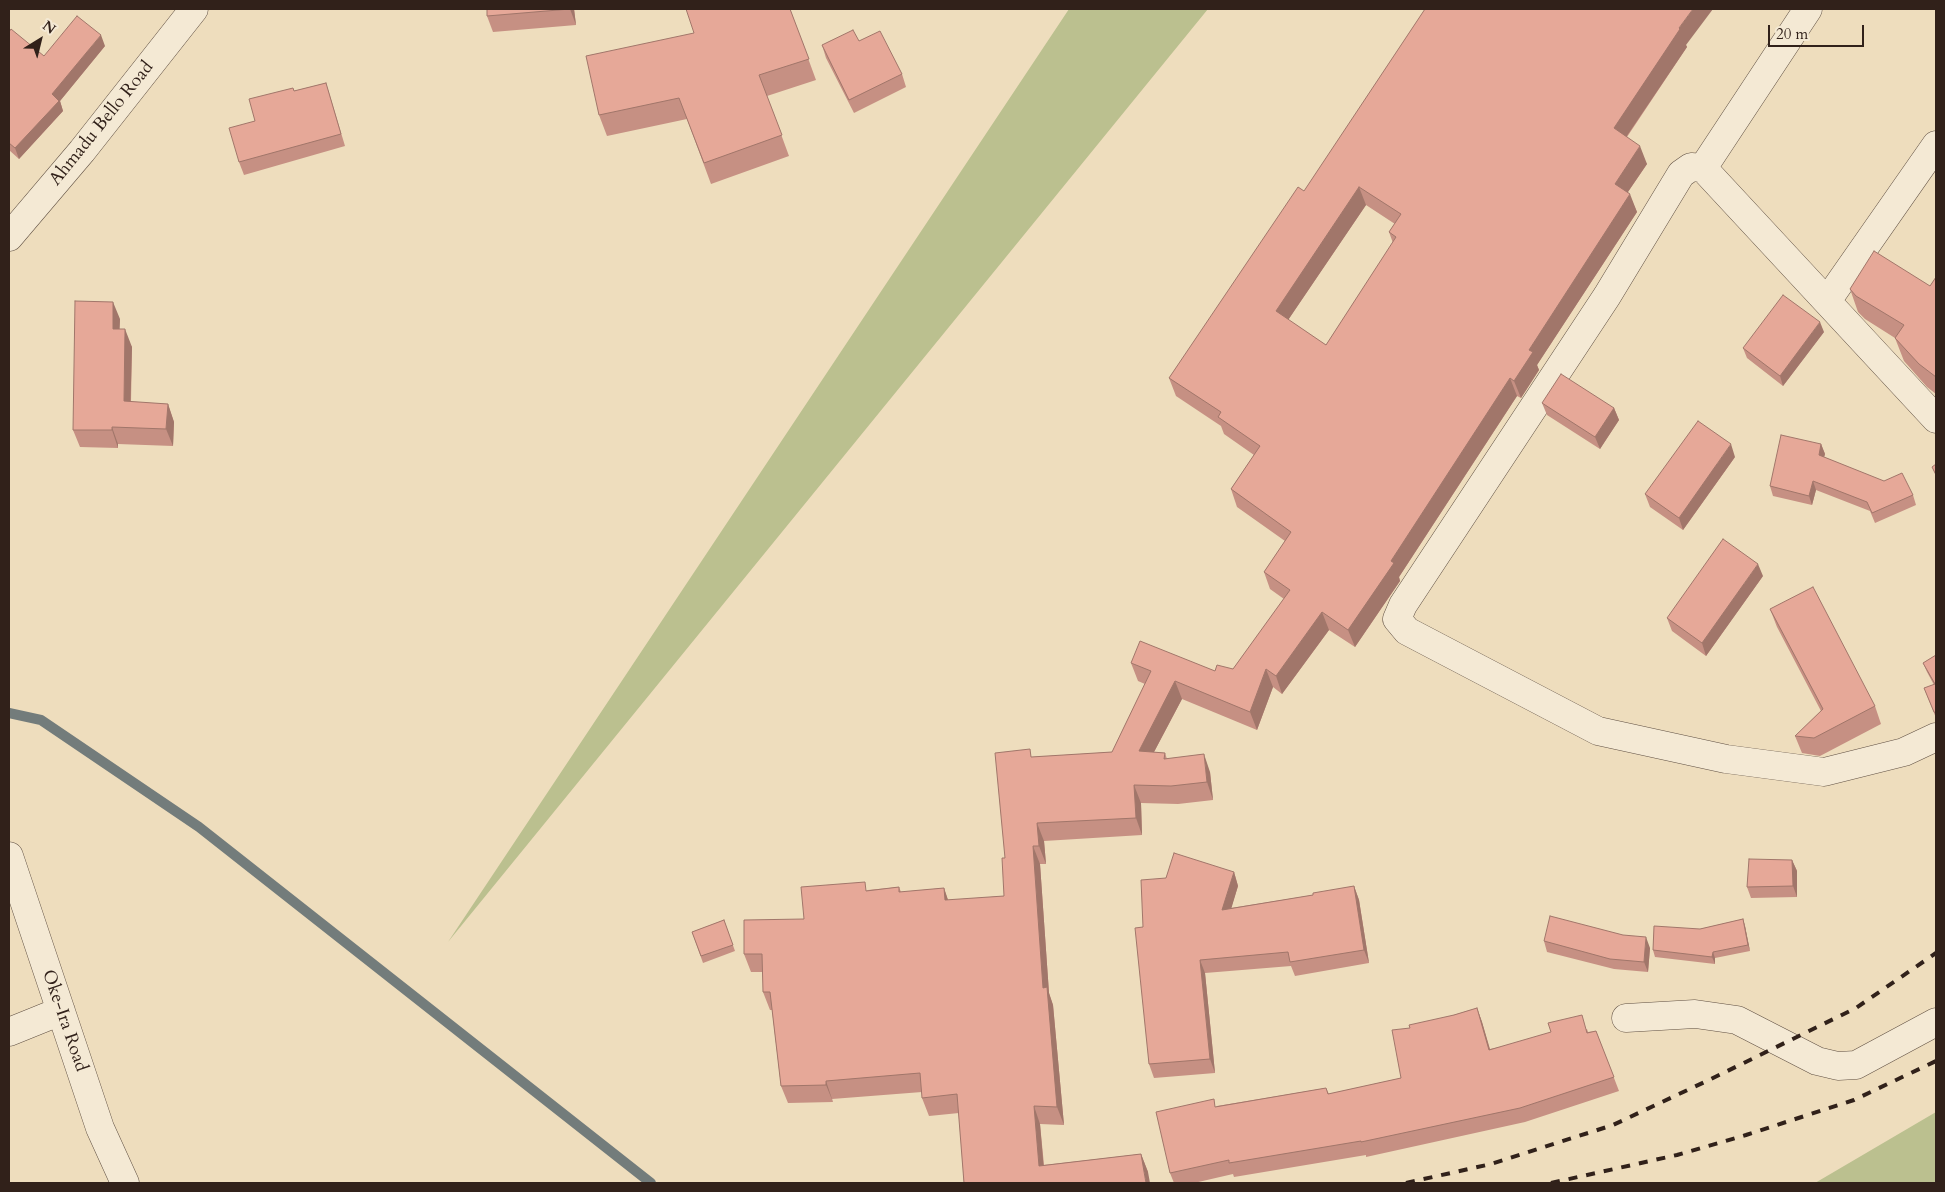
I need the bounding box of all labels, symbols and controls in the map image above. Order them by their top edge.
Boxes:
north arrow [15,15,65,65]
scale bar [1770,15,1866,47]
text: N [39,16,60,39]
text: 20 m [1776,24,1808,44]
street label: Ahmadu Bello Road [45,57,159,191]
street label: Oke-Ira Road [36,967,92,1075]

